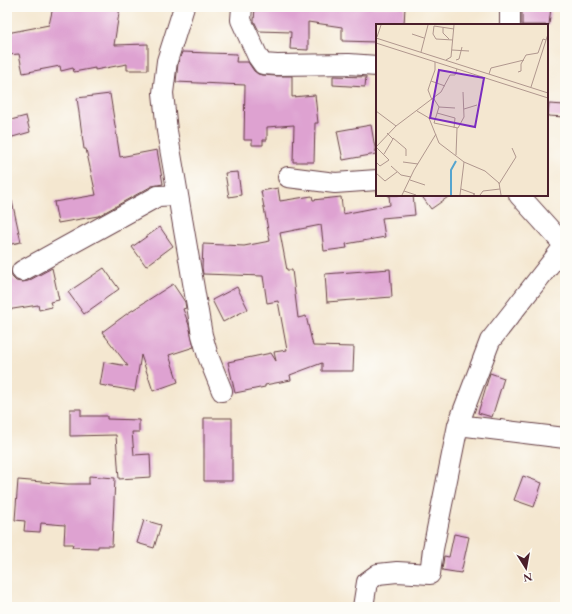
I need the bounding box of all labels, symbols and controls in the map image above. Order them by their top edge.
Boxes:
inset map [376,24,548,196]
north arrow [506,548,546,588]
text: N [522,570,534,586]

